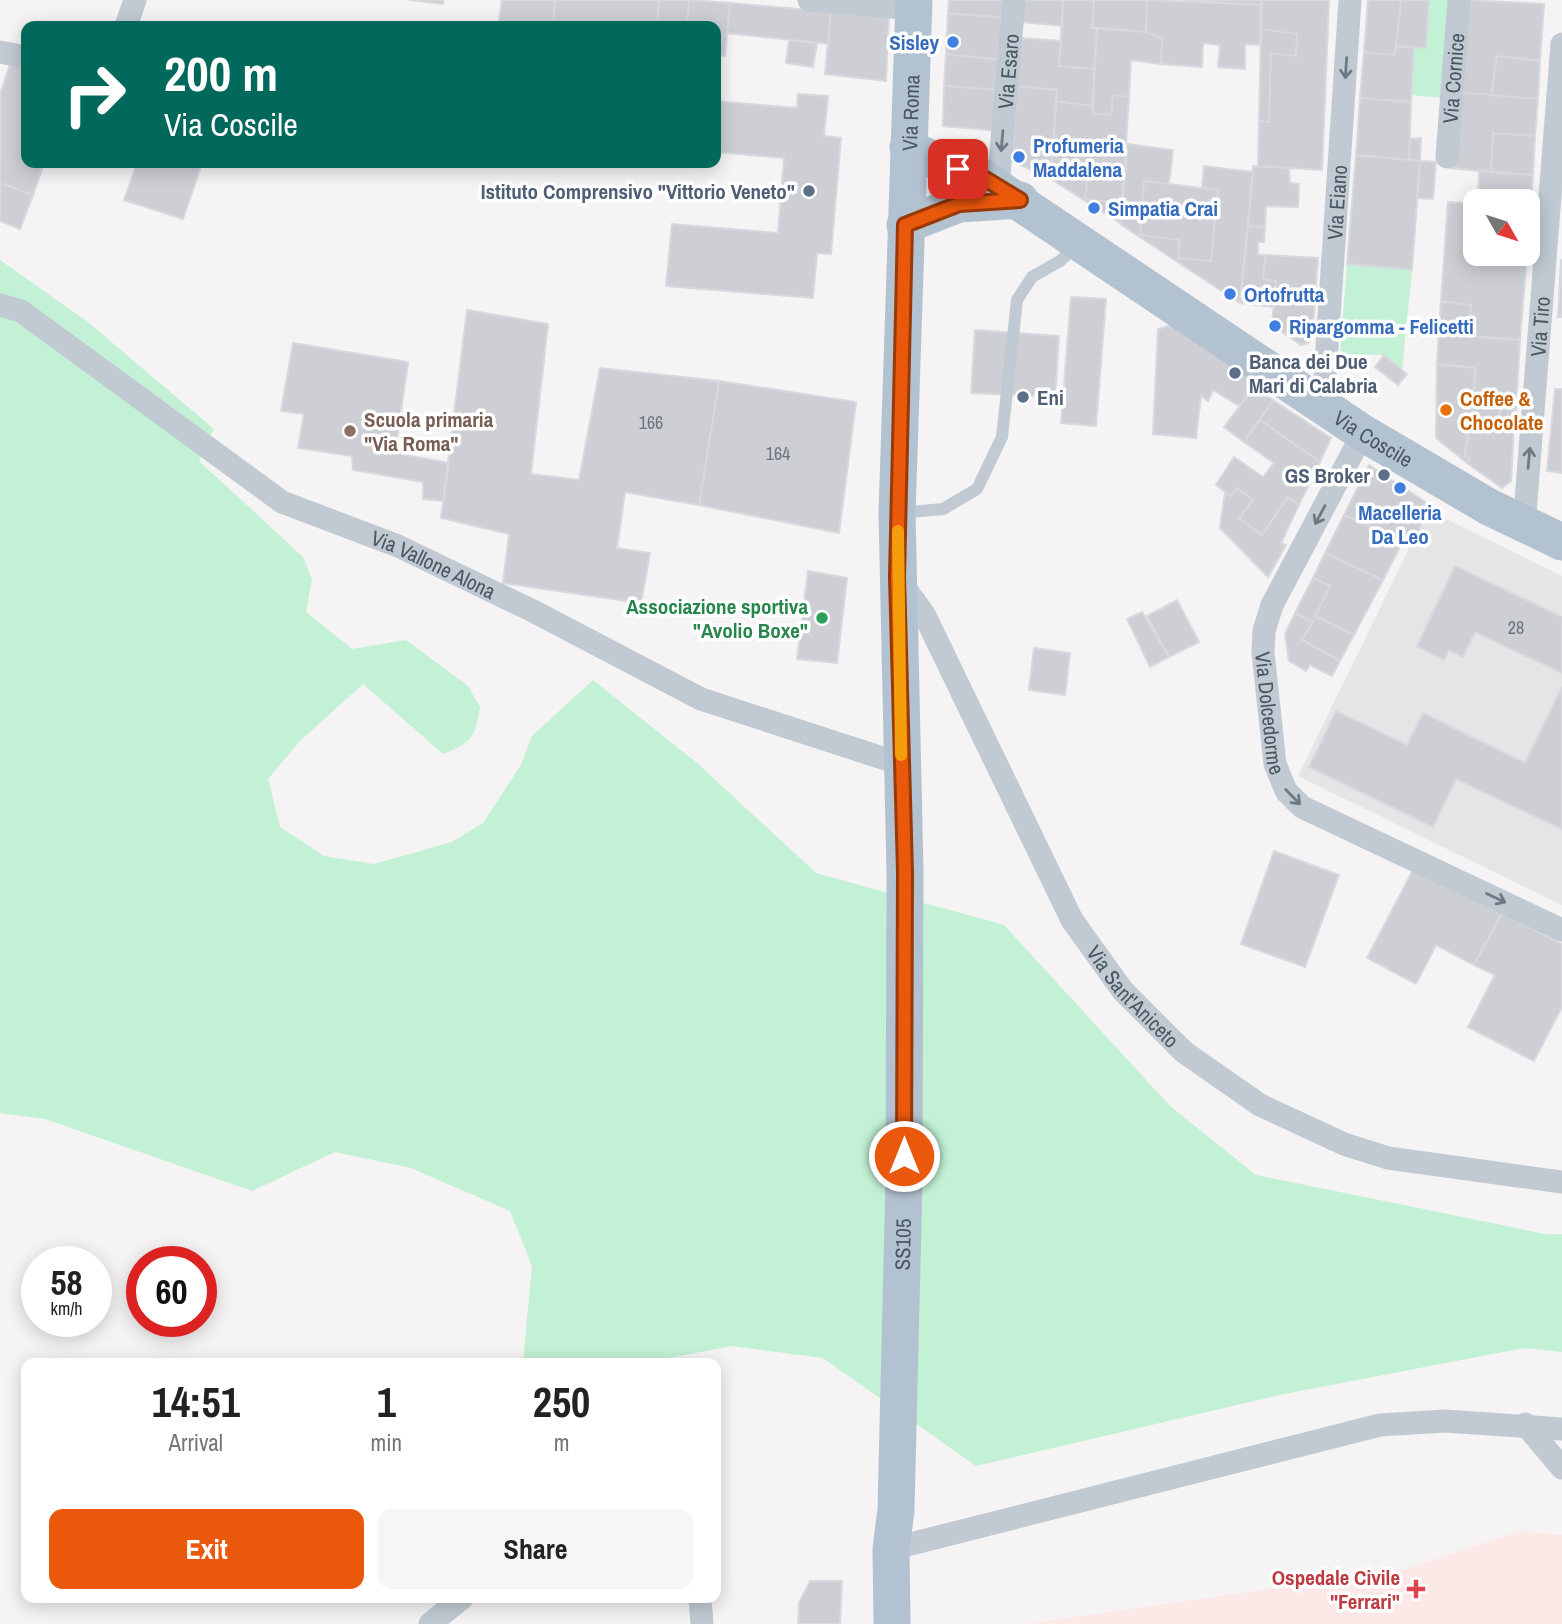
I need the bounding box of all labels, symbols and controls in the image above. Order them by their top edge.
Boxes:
place label: Sisley [889,28,939,57]
street label: Via Cornice [1435,32,1471,125]
street label: Via Esaro [990,33,1026,110]
marker: Sisley [945,34,961,50]
text: 200 m [164,40,278,106]
icon: right [49,49,140,140]
one-way arrow [1339,56,1352,79]
street label: Via Roma [895,74,926,151]
text: Via Coscile [164,103,298,146]
one-way arrow [995,129,1008,152]
place label: Profumeria Maddalena [1033,131,1124,184]
pin [928,139,988,199]
marker: Profumeria Maddalena [1011,149,1027,165]
icon: arrive [939,150,977,188]
street label: Via Eiano [1320,164,1354,241]
place label: Istituto Comprensivo "Vittorio Veneto" [481,177,795,206]
marker: Istituto Comprensivo "Vittorio Veneto" [801,183,817,199]
north arrow [1463,189,1540,266]
map controls [1463,189,1540,266]
place label: Simpatia Crai [1108,194,1218,223]
marker: Simpatia Crai [1086,200,1102,216]
place label: Ortofrutta [1244,280,1325,309]
marker: Ortofrutta [1222,286,1238,302]
street label: Via Tiro [1523,295,1557,358]
place label: Ripargomma - Felicetti [1289,312,1474,341]
marker: Ripargomma - Felicetti [1267,318,1283,334]
place label: Banca dei Due Mari di Calabria [1249,347,1378,400]
marker: Banca dei Due Mari di Calabria [1227,365,1243,381]
place label: Eni [1037,383,1064,412]
place label: Coffee & Chocolate [1460,384,1543,437]
marker: Eni [1015,389,1031,405]
marker: Coffee & Chocolate [1438,402,1454,418]
street label: Via Coscile [1328,403,1418,474]
place label: Scuola primaria "Via Roma" [364,405,494,458]
house number: 166 [639,410,663,435]
marker: Scuola primaria "Via Roma" [342,423,358,439]
house number: 164 [766,441,790,466]
one-way arrow [1523,447,1536,470]
place label: GS Broker [1285,461,1370,490]
marker: GS Broker [1376,467,1392,483]
marker: Macelleria Da Leo [1392,480,1408,496]
place label: Macelleria Da Leo [1358,498,1442,551]
one-way arrow [1313,504,1326,525]
street label: Via Vallone Alona [367,523,501,606]
place label: Associazione sportiva "Avolio Boxe" [626,592,808,645]
marker: Associazione sportiva "Avolio Boxe" [814,610,830,626]
house number: 28 [1508,615,1524,640]
street label: Via Dolcedorme [1249,650,1292,779]
one-way arrow [1285,788,1301,806]
one-way arrow [1485,892,1506,906]
street label: Via Sant'Aniceto [1080,939,1186,1054]
position arrow [867,1119,941,1193]
street label: SS105 [887,1218,918,1271]
speed limit sign: 60 [126,1246,217,1337]
text: 58 [51,1259,82,1306]
text: km/h [51,1296,83,1321]
text: 14:51 [152,1374,240,1430]
text: 1 [377,1374,396,1430]
text: 250 [533,1374,590,1430]
text: Arrival [169,1427,223,1458]
text: min [371,1427,402,1458]
text: m [554,1427,569,1458]
button: Exit [49,1509,364,1589]
button: Share [378,1509,693,1589]
place label: Ospedale Civile "Ferrari" [1272,1563,1400,1616]
marker: Ospedale Civile "Ferrari" [1406,1579,1426,1599]

